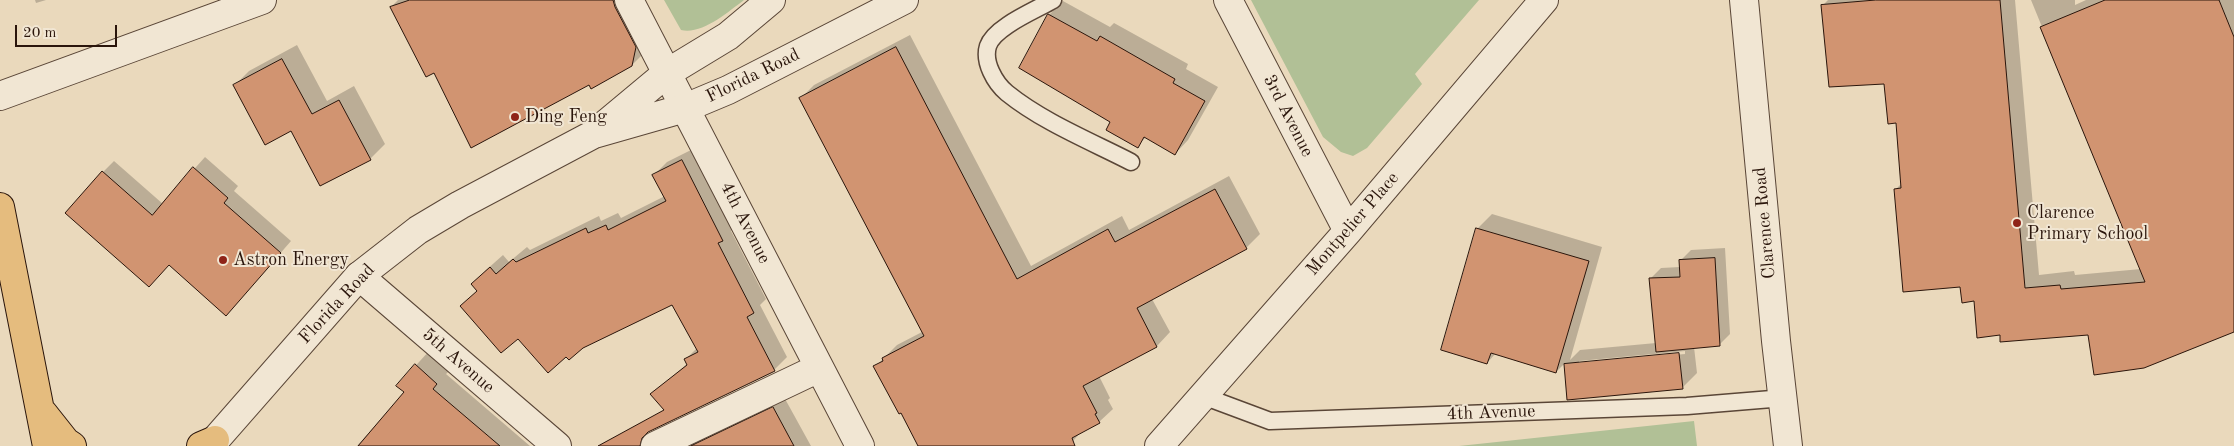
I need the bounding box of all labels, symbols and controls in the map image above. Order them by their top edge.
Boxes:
scale bar [18,15,120,47]
text: 20 m [23,26,57,41]
street label: Florida Road [703,44,803,108]
street label: 3rd Avenue [1258,71,1318,161]
place label: Ding Feng [525,106,607,128]
marker: Ding Feng [509,111,521,123]
street label: Clarence Road [1749,166,1781,280]
street label: Montpelier Place [1302,168,1404,280]
street label: 4th Avenue [715,179,775,267]
place label: Clarence Primary School [2027,202,2148,244]
marker: Clarence Primary School [2011,217,2023,229]
place label: Astron Energy [233,249,349,271]
marker: Astron Energy [217,254,229,266]
street label: Florida Road [294,259,380,349]
street label: 5th Avenue [417,324,499,398]
street label: 4th Avenue [1446,401,1536,425]

